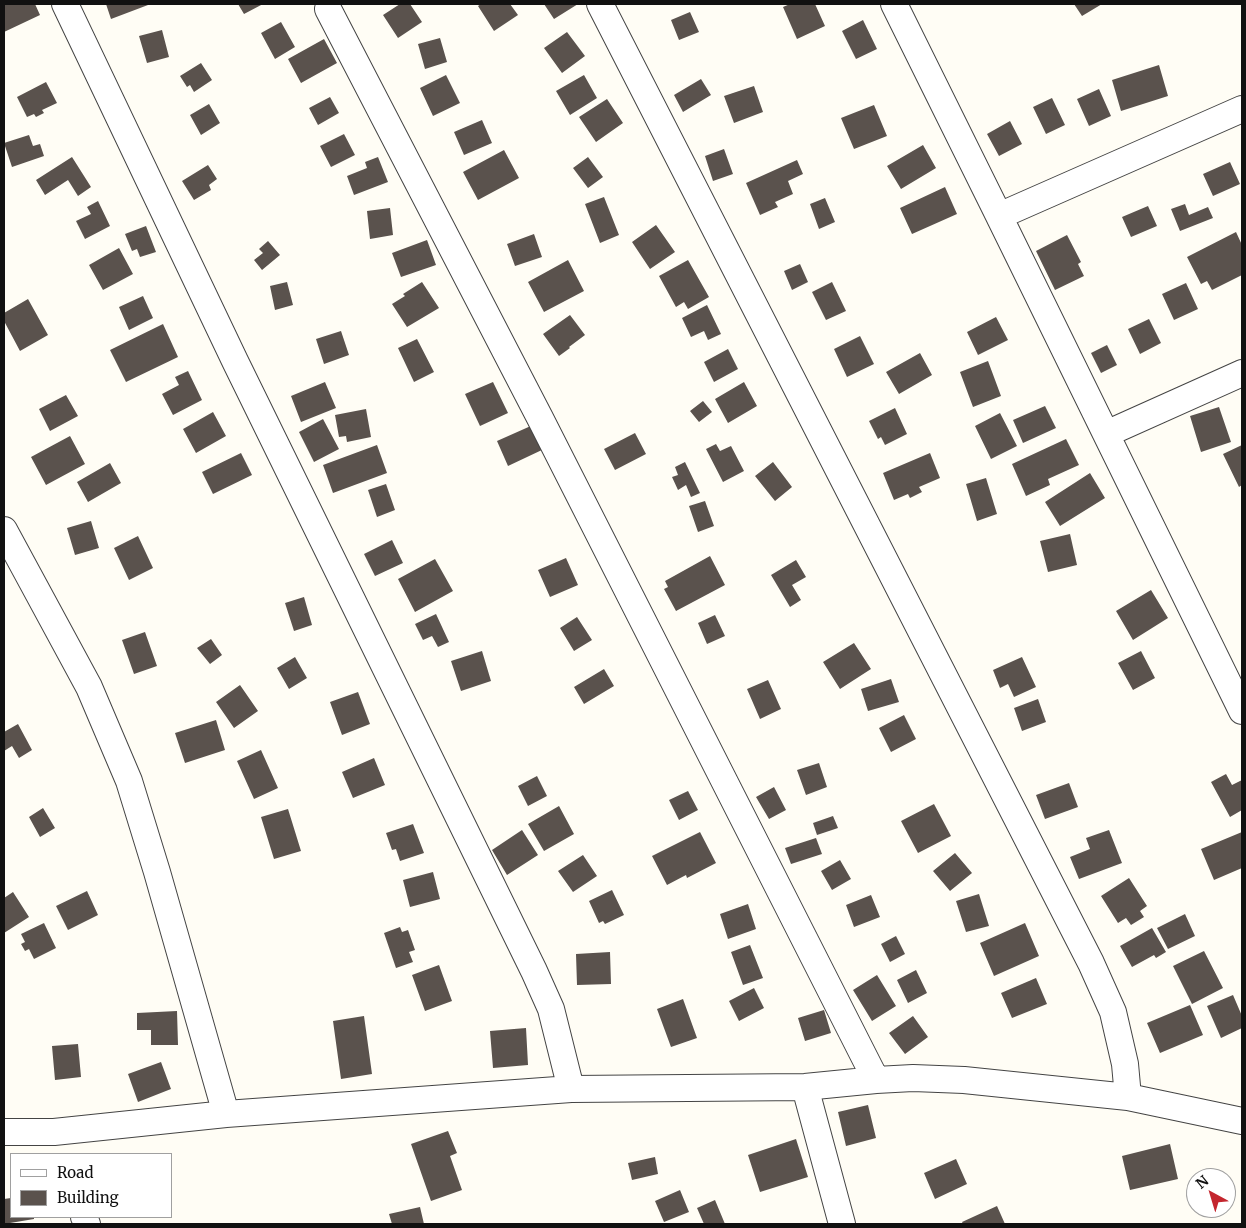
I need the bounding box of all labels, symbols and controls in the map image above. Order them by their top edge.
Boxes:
legend [10,1153,172,1218]
text: Road [57,1163,93,1182]
north arrow [1186,1168,1236,1218]
text: N [1192,1172,1212,1193]
text: Building [57,1188,119,1207]

